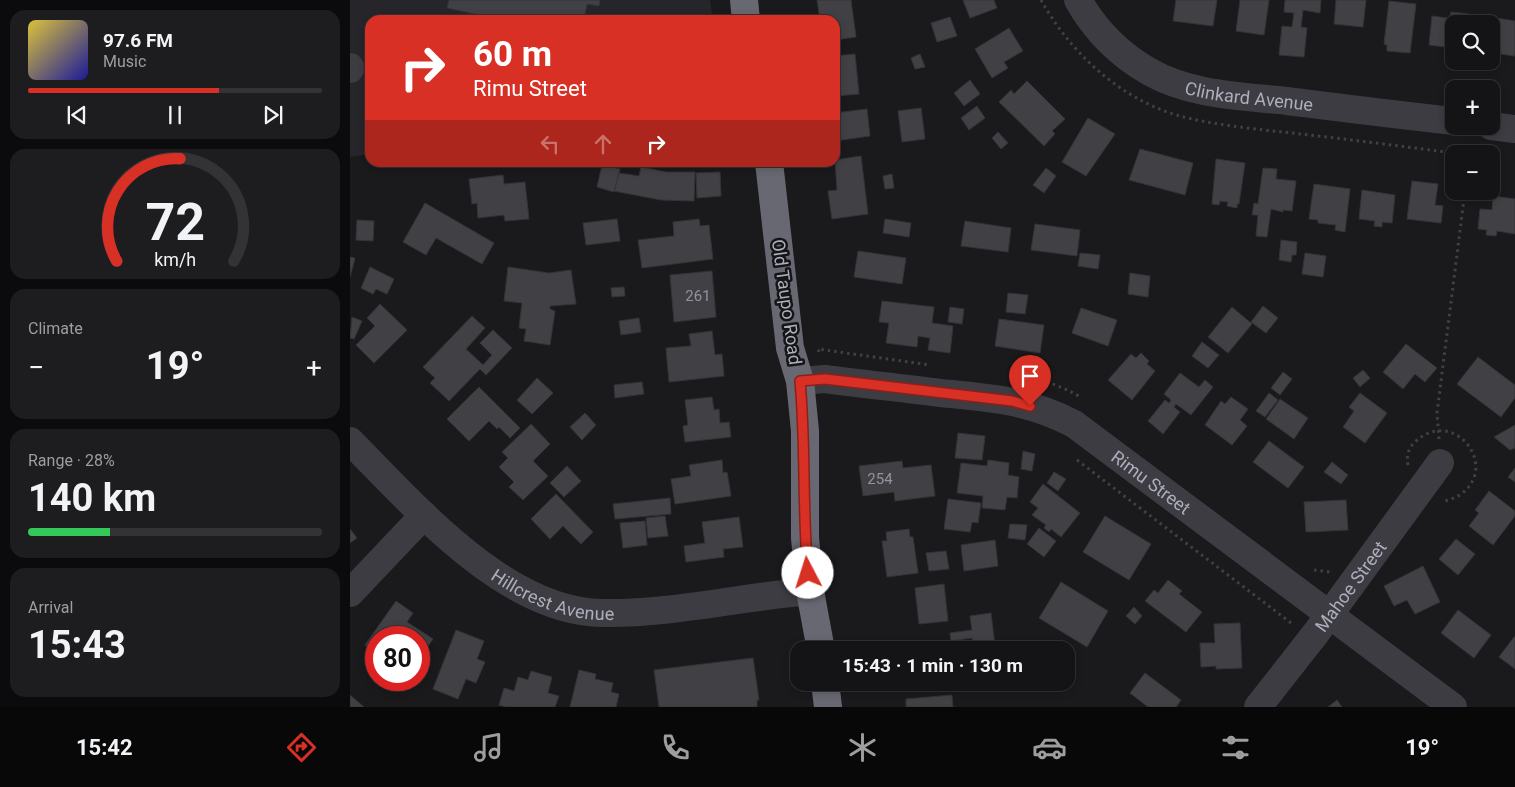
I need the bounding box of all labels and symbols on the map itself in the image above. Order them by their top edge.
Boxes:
street label: Clinkard Avenue [1183,77,1315,115]
street label: Old Taupo Road [768,238,806,366]
house number: 261 [685,287,711,305]
pin [1009,355,1051,406]
street label: Rimu Street [1108,445,1195,518]
house number: 254 [867,470,893,488]
street label: Mahoe Street [1310,537,1390,636]
position arrow [781,546,833,598]
street label: Hillcrest Avenue [488,564,614,624]
speed limit sign: 80 [365,626,430,691]

